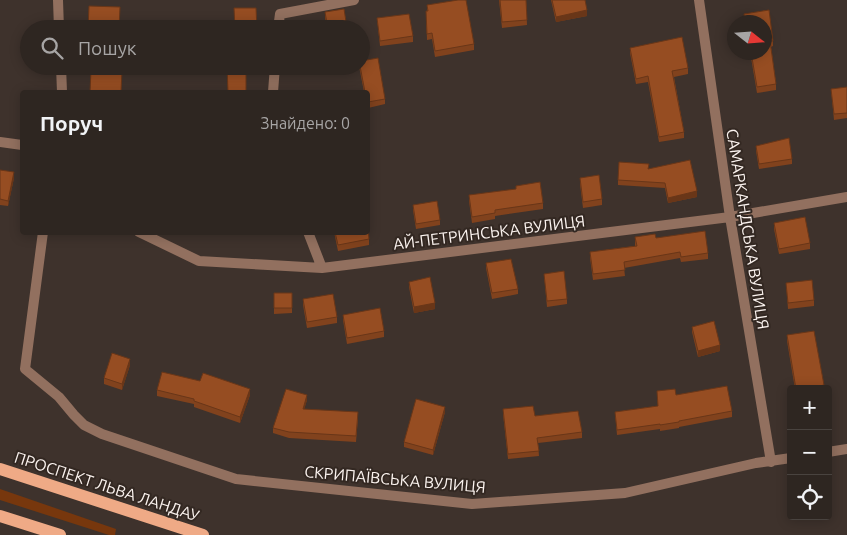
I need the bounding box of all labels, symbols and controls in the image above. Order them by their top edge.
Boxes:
north arrow [727,15,772,60]
search box [20,20,370,75]
icon: search [38,34,66,62]
text: Пошук [78,37,137,59]
text: Поруч [40,111,103,135]
text: Знайдено: 0 [261,114,350,132]
street label: САМАРКАНДСЬКА ВУЛИЦЯ [723,127,773,331]
street label: АЙ-ПЕТРИНСЬКА ВУЛИЦЯ [392,210,586,253]
map controls [787,385,832,520]
button: + [787,385,832,430]
button: − [787,430,832,475]
street label: ПРОСПЕКТ ЛЬВА ЛАНДАУ [12,448,202,524]
street label: СКРИПАЇВСЬКА ВУЛИЦЯ [304,462,486,496]
button: locate [787,475,832,520]

